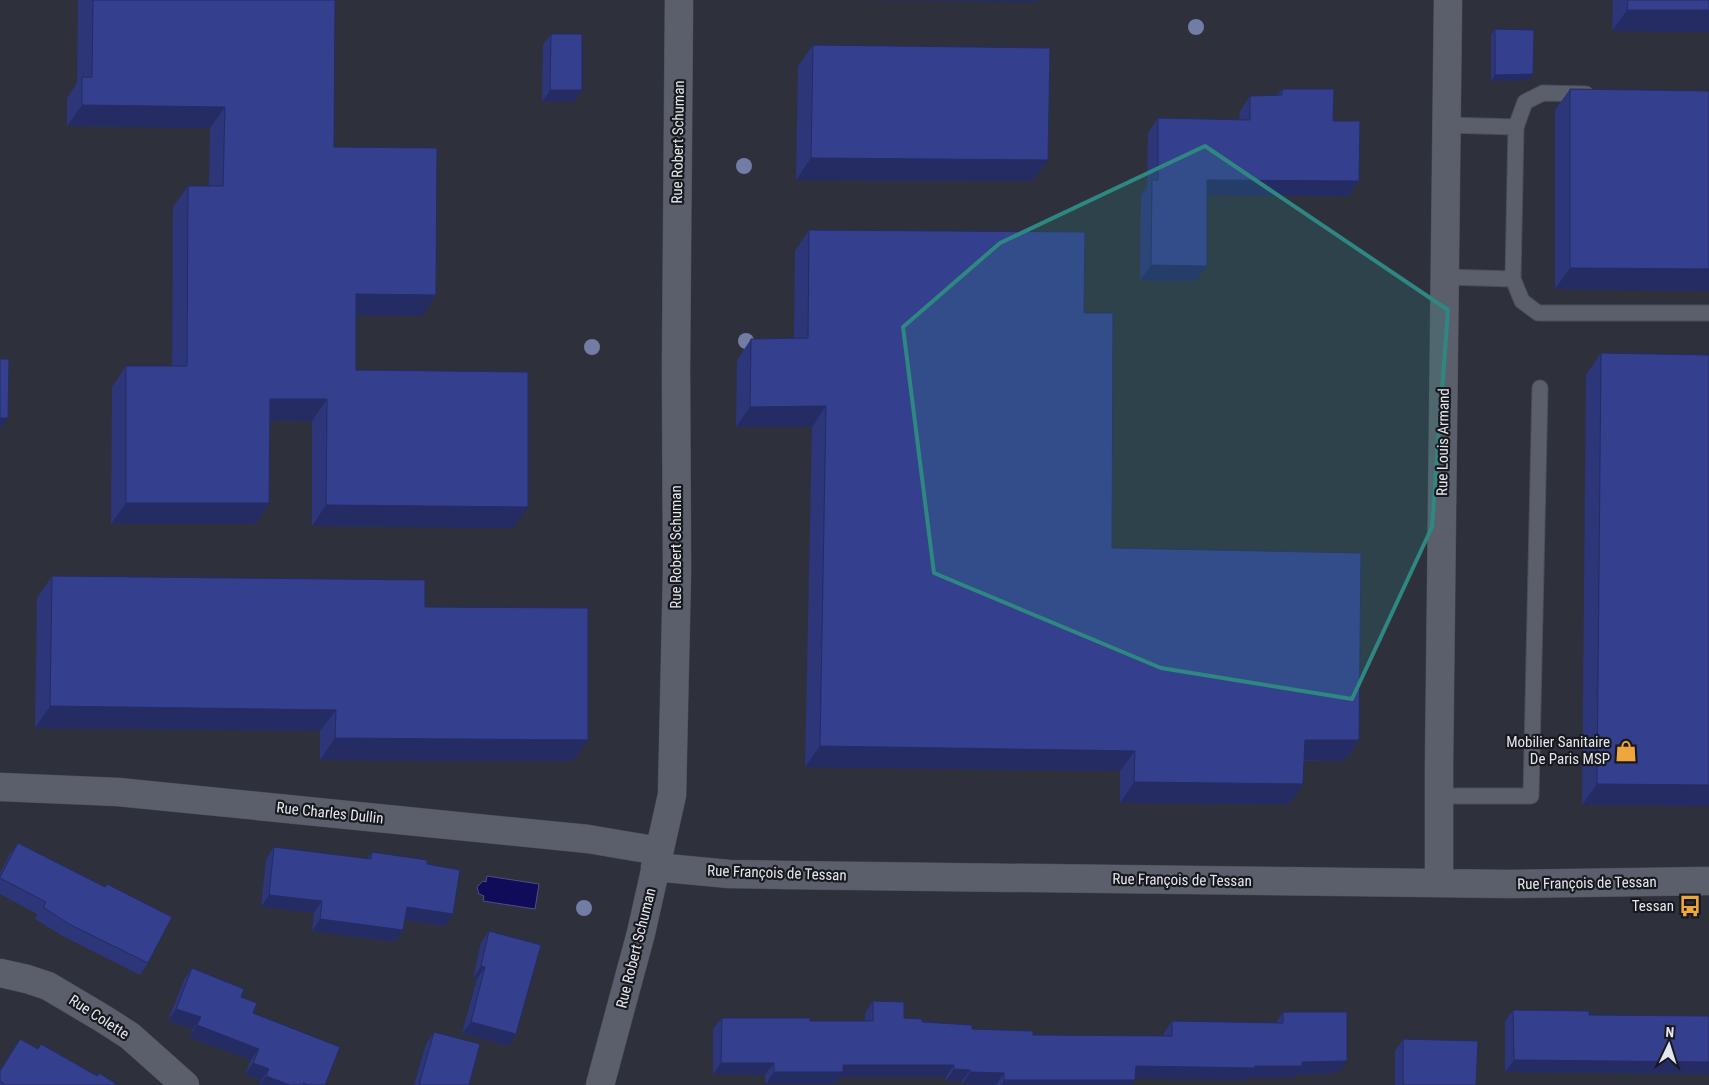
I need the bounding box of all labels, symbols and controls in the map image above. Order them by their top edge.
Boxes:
street label: Rue Robert Schuman [668,80,688,204]
street label: Rue Louis Armand [1433,388,1453,496]
street label: Rue Robert Schuman [667,485,685,609]
place label: Mobilier Sanitaire De Paris MSP [1506,733,1610,768]
shop icon: Mobilier Sanitaire De Paris MSP [1613,738,1639,764]
street label: Rue Charles Dullin [276,798,384,828]
street label: Rue François de Tessan [707,862,847,884]
street label: Rue François de Tessan [1112,870,1252,890]
street label: Rue François de Tessan [1517,873,1657,893]
street label: Rue Robert Schuman [612,886,660,1010]
bus stop icon: Tessan [1677,893,1703,919]
place label: Tessan [1632,897,1674,915]
street label: Rue Colette [66,991,132,1043]
north arrow [1644,1020,1694,1070]
text: N [1665,1024,1675,1040]

